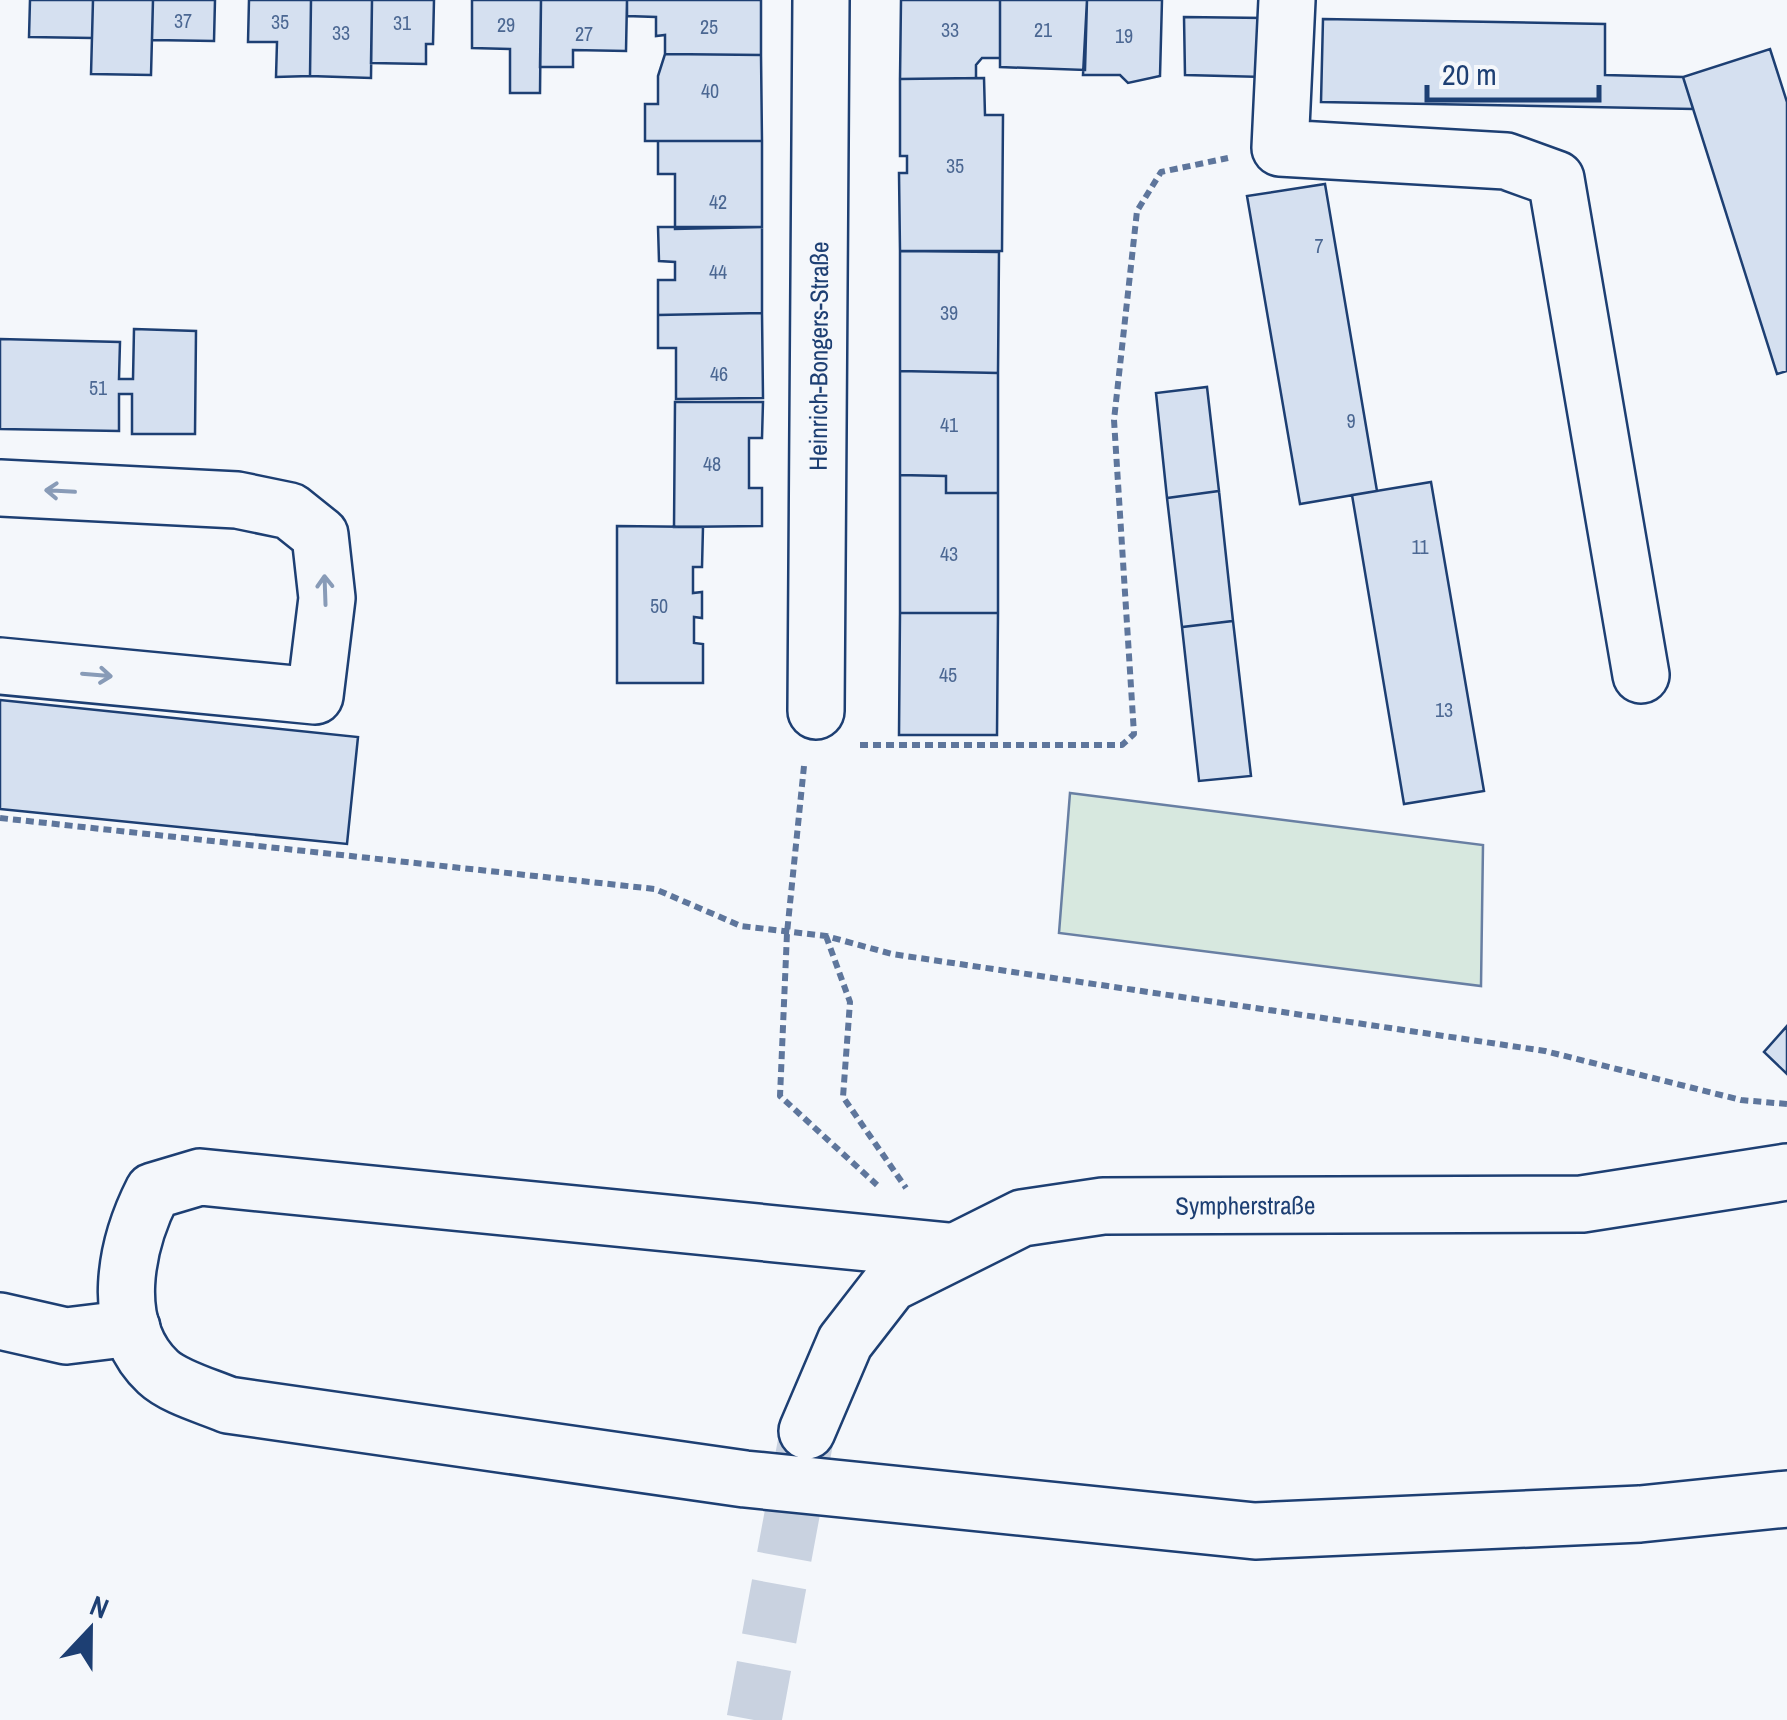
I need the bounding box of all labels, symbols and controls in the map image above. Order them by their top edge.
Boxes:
house number: 37 [174,7,192,34]
house number: 35 [271,8,289,35]
house number: 31 [393,9,411,36]
house number: 29 [497,11,515,38]
house number: 25 [700,13,718,40]
house number: 33 [941,16,959,43]
house number: 21 [1034,16,1052,43]
house number: 33 [332,19,350,46]
house number: 27 [575,20,593,47]
house number: 19 [1115,22,1133,49]
scale bar [1427,40,1600,102]
text: 20 m [1442,54,1497,94]
house number: 40 [701,77,719,104]
house number: 35 [946,152,964,179]
house number: 42 [709,188,727,215]
house number: 7 [1314,232,1324,259]
street label: Heinrich-Bongers-Straße [801,241,836,471]
house number: 44 [709,258,727,285]
house number: 39 [940,299,958,326]
house number: 46 [710,360,728,387]
house number: 51 [89,374,107,401]
house number: 9 [1346,407,1356,434]
house number: 41 [940,411,958,438]
house number: 48 [703,450,721,477]
one-way arrow [45,481,77,500]
house number: 11 [1411,533,1429,560]
house number: 43 [940,540,958,567]
one-way arrow [315,575,334,607]
house number: 50 [650,592,668,619]
house number: 45 [939,661,957,688]
one-way arrow [80,666,113,685]
house number: 13 [1435,696,1453,723]
street label: Sympherstraße [1175,1188,1316,1223]
north arrow [40,1580,140,1680]
text: N [85,1586,114,1628]

